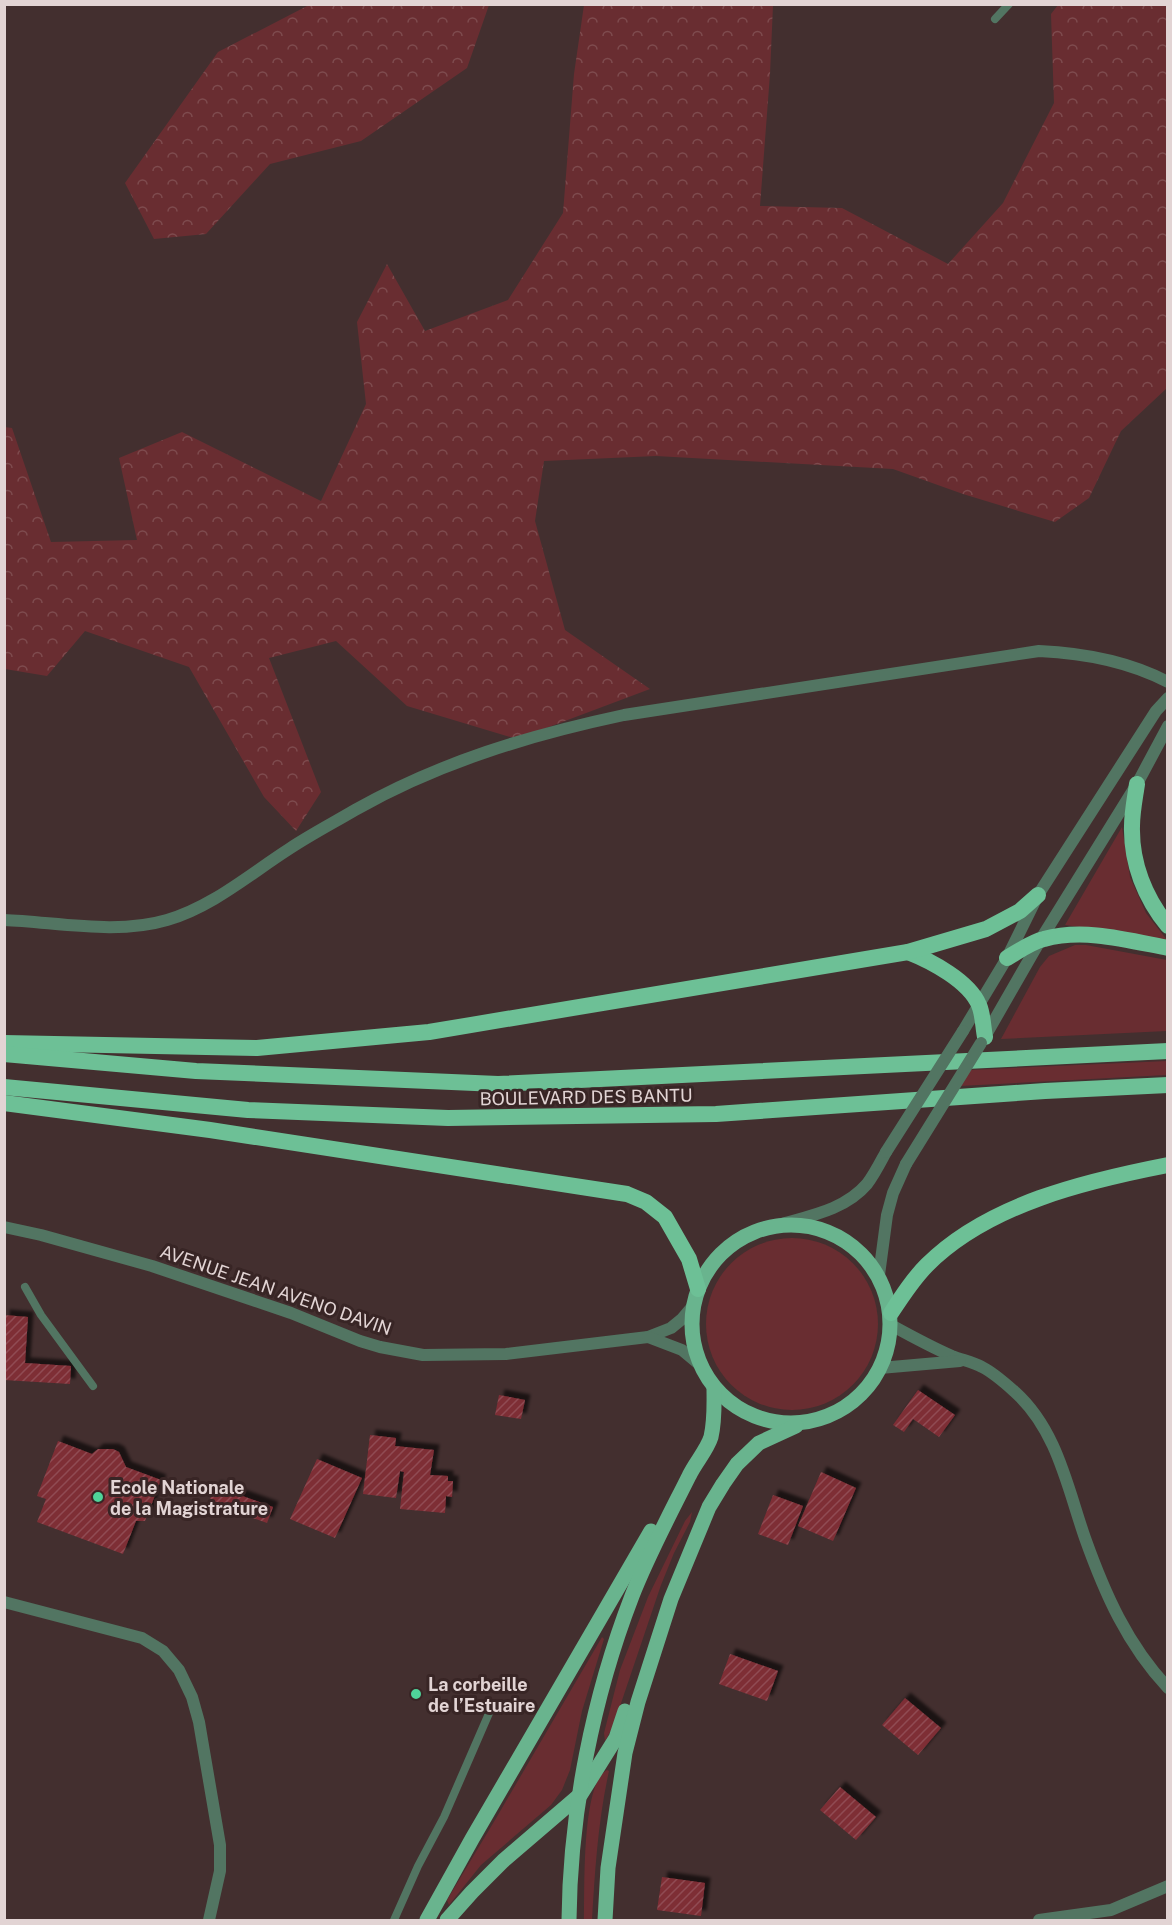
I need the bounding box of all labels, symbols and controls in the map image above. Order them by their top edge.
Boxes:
street label: BOULEVARD DES BANTU [479,1085,693,1109]
street label: AVENUE JEAN AVENO DAVIN [158,1240,394,1340]
place label: Ecole Nationale de la Magistrature [110,1477,268,1519]
marker: Ecole Nationale de la Magistrature [91,1490,105,1504]
place label: La corbeille de l’Estuaire [428,1674,535,1716]
marker: La corbeille de l’Estuaire [409,1687,423,1701]

